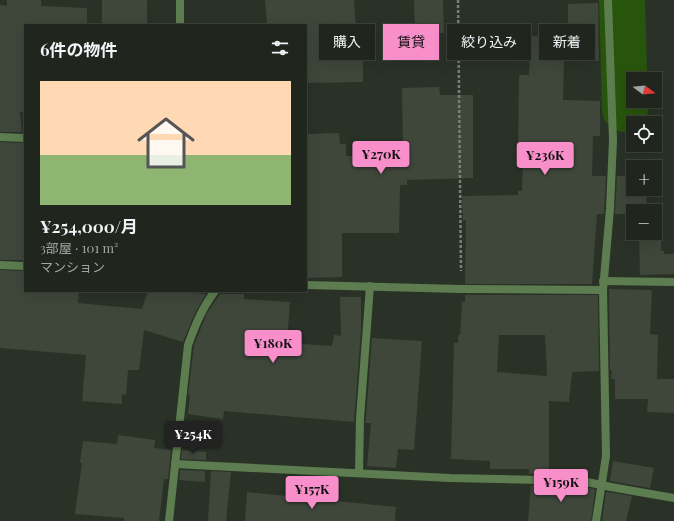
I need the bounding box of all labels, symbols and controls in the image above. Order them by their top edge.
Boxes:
chip: 購入 [319,24,375,60]
chip: 賃貸 [383,24,439,60]
chip: 絞り込み [447,24,531,60]
chip: 新着 [539,24,595,60]
icon: filters [269,37,291,59]
text: 6件の物件 [40,38,118,60]
north arrow [626,72,662,108]
map controls [626,72,662,240]
icon: home [130,107,202,179]
button: locate [626,116,662,152]
pin: ¥270K [353,141,409,175]
pin: ¥236K [517,142,573,176]
text: ¥270K [361,145,401,162]
text: ¥236K [526,146,564,163]
button: + [626,160,662,196]
button: − [626,204,662,240]
text: ¥254,000/月 [40,215,138,237]
text: 3部屋 · 101 m² [40,239,118,256]
text: マンション [40,258,105,275]
pin: ¥180K [245,330,301,364]
text: ¥180K [254,334,292,351]
pin: ¥254K [165,421,221,455]
text: ¥254K [174,425,212,442]
pin: ¥159K [533,469,589,503]
text: ¥159K [543,473,579,490]
pin: ¥157K [284,476,340,510]
text: ¥157K [295,480,329,497]

